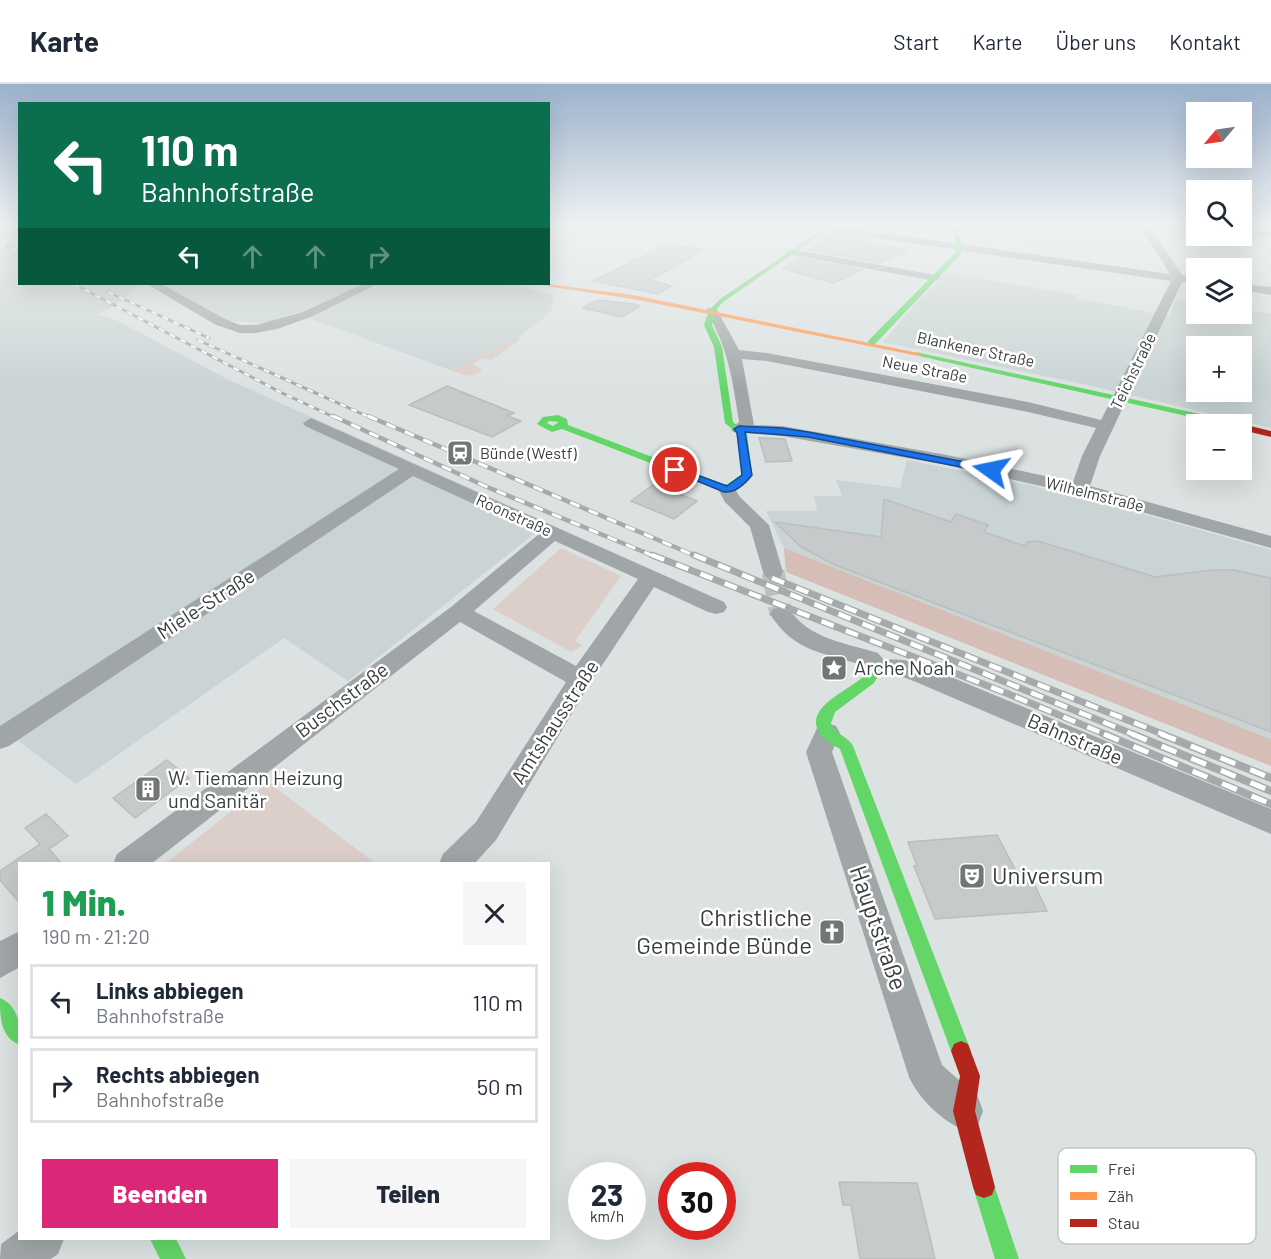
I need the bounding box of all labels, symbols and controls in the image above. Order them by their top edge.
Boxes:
text: Karte [30,24,99,58]
text: Start [893,29,940,54]
text: Karte [973,29,1023,54]
text: Über uns [1056,29,1136,54]
text: Kontakt [1169,29,1241,54]
north arrow [1186,102,1252,168]
map controls [1186,102,1252,480]
text: 110 m [141,124,238,174]
icon: left [42,126,120,204]
text: Bahnhofstraße [141,175,315,207]
button: search [1186,180,1252,246]
icon: left [173,240,206,273]
icon: ahead [236,240,269,273]
icon: ahead [299,240,332,273]
icon: right [362,240,395,273]
button: layers [1186,258,1252,324]
street label: Blankener Straße [916,327,1036,370]
street label: Teichstraße [1106,330,1159,412]
button: + [1186,336,1252,402]
street label: Neue Straße [881,351,969,386]
button: − [1186,414,1252,480]
station icon: Bünde (Westf) [445,438,475,468]
position arrow [959,438,1023,502]
place label: Bünde (Westf) [480,443,577,462]
pin [649,444,700,495]
icon: arrive [658,453,691,486]
street label: Wilhelmstraße [1044,472,1146,515]
street label: Roonstraße [473,489,555,540]
street label: Miele-Straße [152,563,259,644]
place icon: Arche Noah [819,653,849,683]
street label: Amtshausstraße [505,655,603,788]
place label: Arche Noah [854,655,954,679]
street label: Buschstraße [290,657,393,742]
street label: Bahnstraße [1025,707,1126,769]
place label: W. Tiemann Heizung und Sanitär [168,765,343,812]
building icon: W. Tiemann Heizung und Sanitär [133,774,163,804]
place label: Universum [992,860,1103,889]
street label: Hauptstraße [845,861,914,994]
theatre icon: Universum [957,861,987,891]
text: 1 Min. [42,880,126,923]
button: close [463,882,526,945]
place label: Christliche Gemeinde Bünde [636,902,812,959]
church icon: Christliche Gemeinde Bünde [817,917,847,947]
text: 190 m · 21:20 [42,924,150,948]
text: Links abbiegen [96,977,244,1003]
icon: left [45,985,78,1018]
text: 110 m [473,989,523,1015]
text: Bahnhofstraße [96,1003,225,1027]
text: Rechts abbiegen [96,1061,259,1087]
icon: right [45,1069,78,1102]
text: 50 m [477,1073,523,1099]
text: Bahnhofstraße [96,1087,225,1111]
legend [1058,1148,1256,1244]
button: Beenden [42,1159,278,1228]
button: Teilen [290,1159,526,1228]
text: Frei [1108,1159,1135,1178]
speed limit sign: 30 [658,1162,736,1240]
text: 23 [591,1176,623,1212]
text: Zäh [1108,1186,1134,1205]
text: km/h [590,1207,624,1225]
text: Stau [1108,1213,1140,1232]

